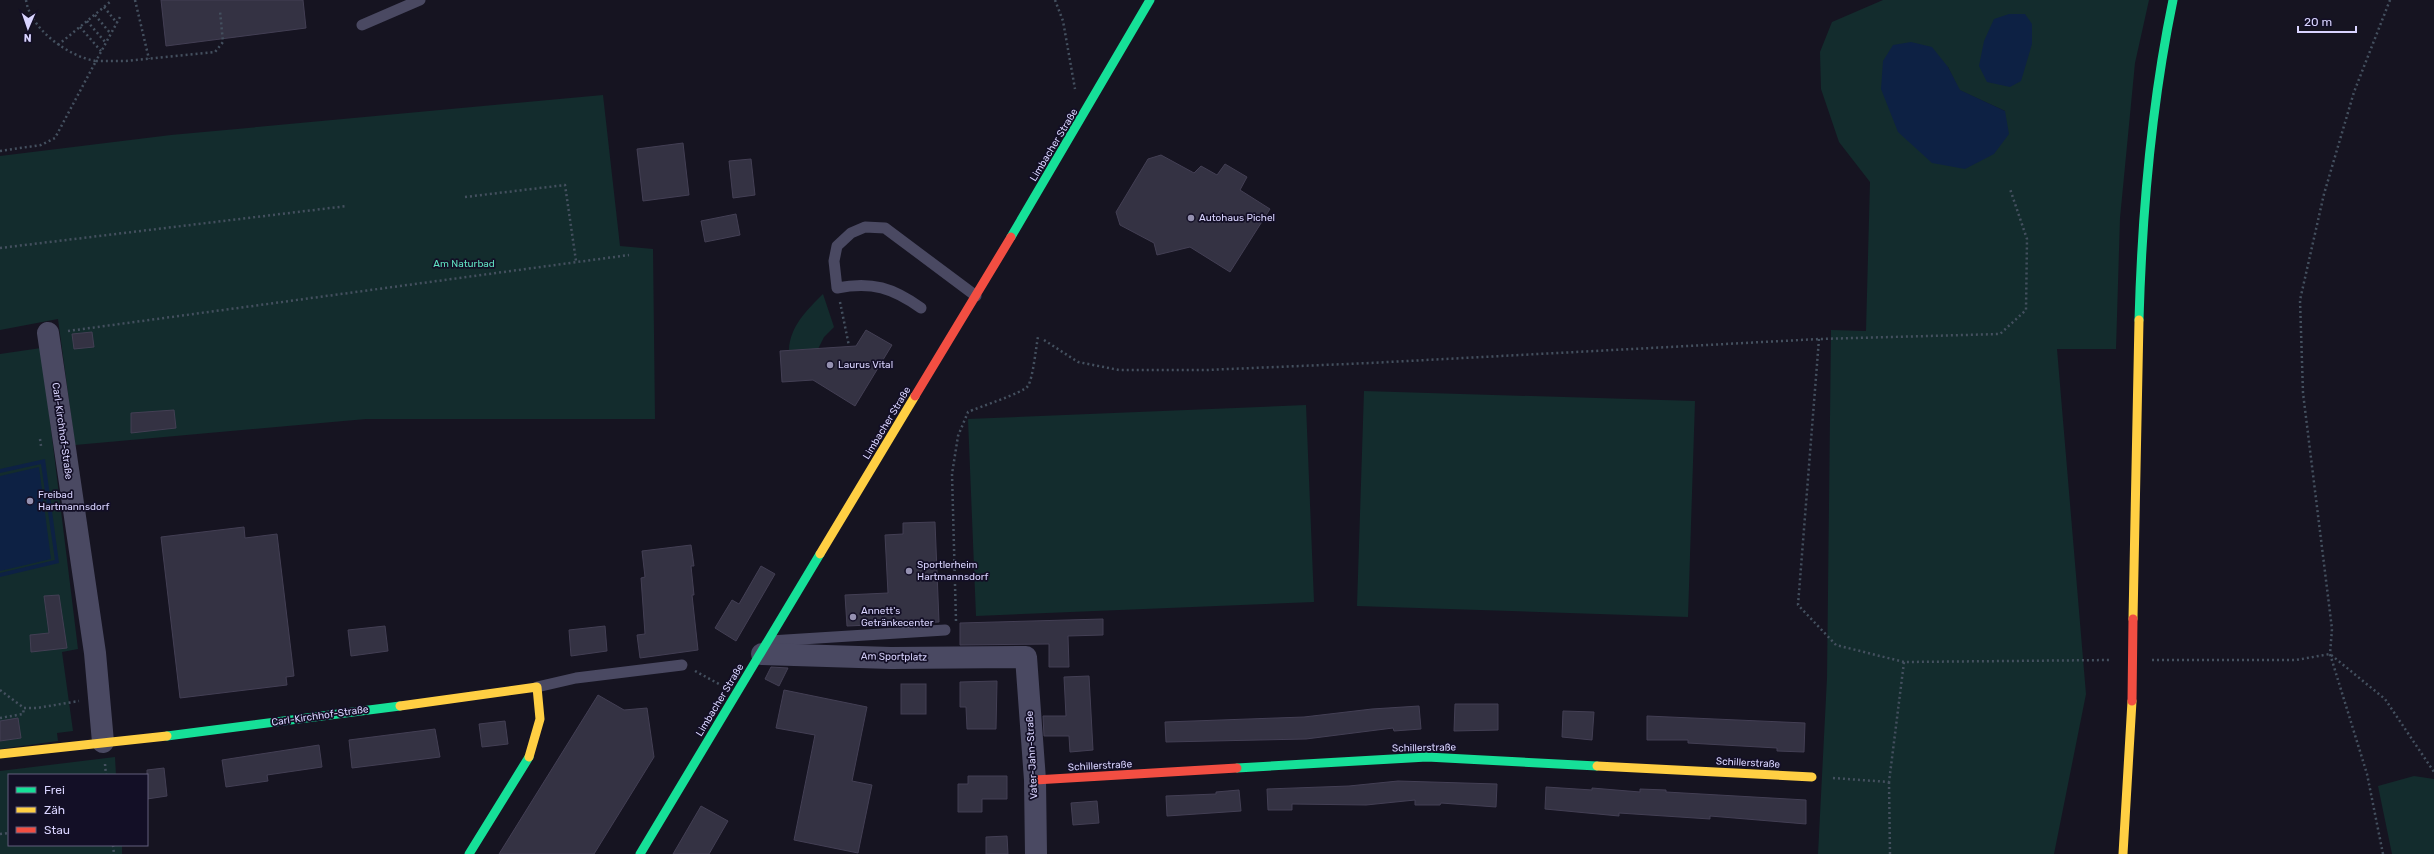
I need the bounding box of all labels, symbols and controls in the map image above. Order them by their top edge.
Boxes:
north arrow [8,8,48,48]
scale bar [2298,8,2356,34]
text: 20 m [2304,15,2332,29]
text: N [23,31,32,44]
street label: Limbacher Straße [1028,106,1081,183]
place label: Autohaus Pichel [1199,212,1275,224]
marker: Autohaus Pichel [1186,213,1196,223]
park label: Am Naturbad [433,258,495,270]
place label: Laurus Vital [838,359,893,371]
marker: Laurus Vital [825,360,835,370]
street label: Carl-Kirchhof-Straße [49,382,75,481]
street label: Limbacher Straße [861,384,914,461]
place label: Freibad Hartmannsdorf [38,489,109,513]
marker: Freibad Hartmannsdorf [25,496,35,506]
place label: Sportlerheim Hartmannsdorf [917,559,988,583]
marker: Sportlerheim Hartmannsdorf [904,566,914,576]
place label: Annett's Getränkecenter [861,605,934,629]
marker: Annett's Getränkecenter [848,612,858,622]
street label: Am Sportplatz [861,650,927,664]
street label: Limbacher Straße [694,661,747,738]
street label: Carl-Kirchhof-Straße [271,703,370,729]
street label: Vater-Jahn-Straße [1024,710,1040,800]
street label: Schillerstraße [1392,741,1457,755]
street label: Schillerstraße [1716,755,1781,771]
street label: Schillerstraße [1068,758,1133,774]
legend [8,774,148,846]
text: Frei [44,783,65,797]
text: Zäh [44,803,65,817]
text: Stau [44,823,70,837]

